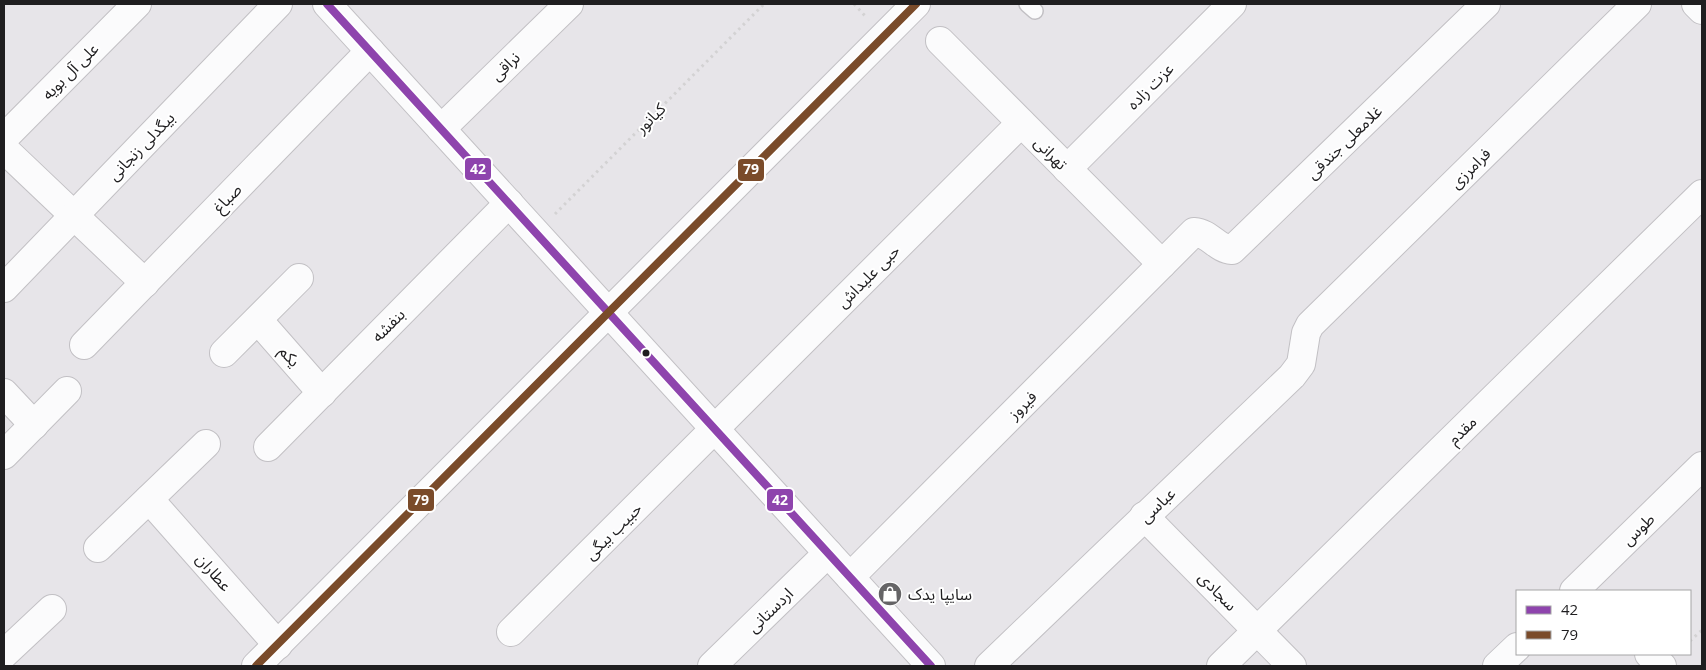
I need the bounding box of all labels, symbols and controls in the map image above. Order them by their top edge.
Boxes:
street label: علی آل بویه [37,38,103,104]
street label: نراقی [485,47,525,85]
street label: عزت زاده [1122,58,1178,114]
street label: کیانور [629,98,670,139]
street label: غلامعلی جندقی [1301,100,1387,184]
street label: بیگدلی زنجانی [103,107,179,185]
street label: تهرانی [1030,132,1073,175]
street label: فرامرزی [1445,143,1495,193]
line badge: 42 [464,157,492,181]
line badge: 79 [737,158,765,182]
text: 42 [470,159,486,178]
text: 79 [743,159,759,178]
street label: صباغ [208,179,248,219]
street label: حبی علیداش [831,239,905,313]
street label: بنفشه [366,303,410,347]
street label: یکم [273,341,305,373]
unlabelled marker [641,348,651,358]
street label: فیروز [1002,386,1041,425]
street label: مقدم [1443,411,1483,451]
street label: عباسی [1134,482,1180,528]
line badge: 79 [407,488,435,512]
line badge: 42 [766,488,794,512]
text: 79 [413,490,429,509]
text: 42 [772,490,788,509]
street label: حبیب بیگی [580,498,646,564]
street label: طوس [1617,508,1659,550]
street label: عطاران [191,548,237,596]
street label: سجادی [1194,566,1242,616]
shop icon: سایپا یدک [877,581,903,607]
street label: اردستانی [742,583,798,637]
place label: سایپا یدک [908,583,972,605]
legend [1516,590,1691,655]
text: 42 [1561,599,1578,619]
text: 79 [1561,624,1578,644]

